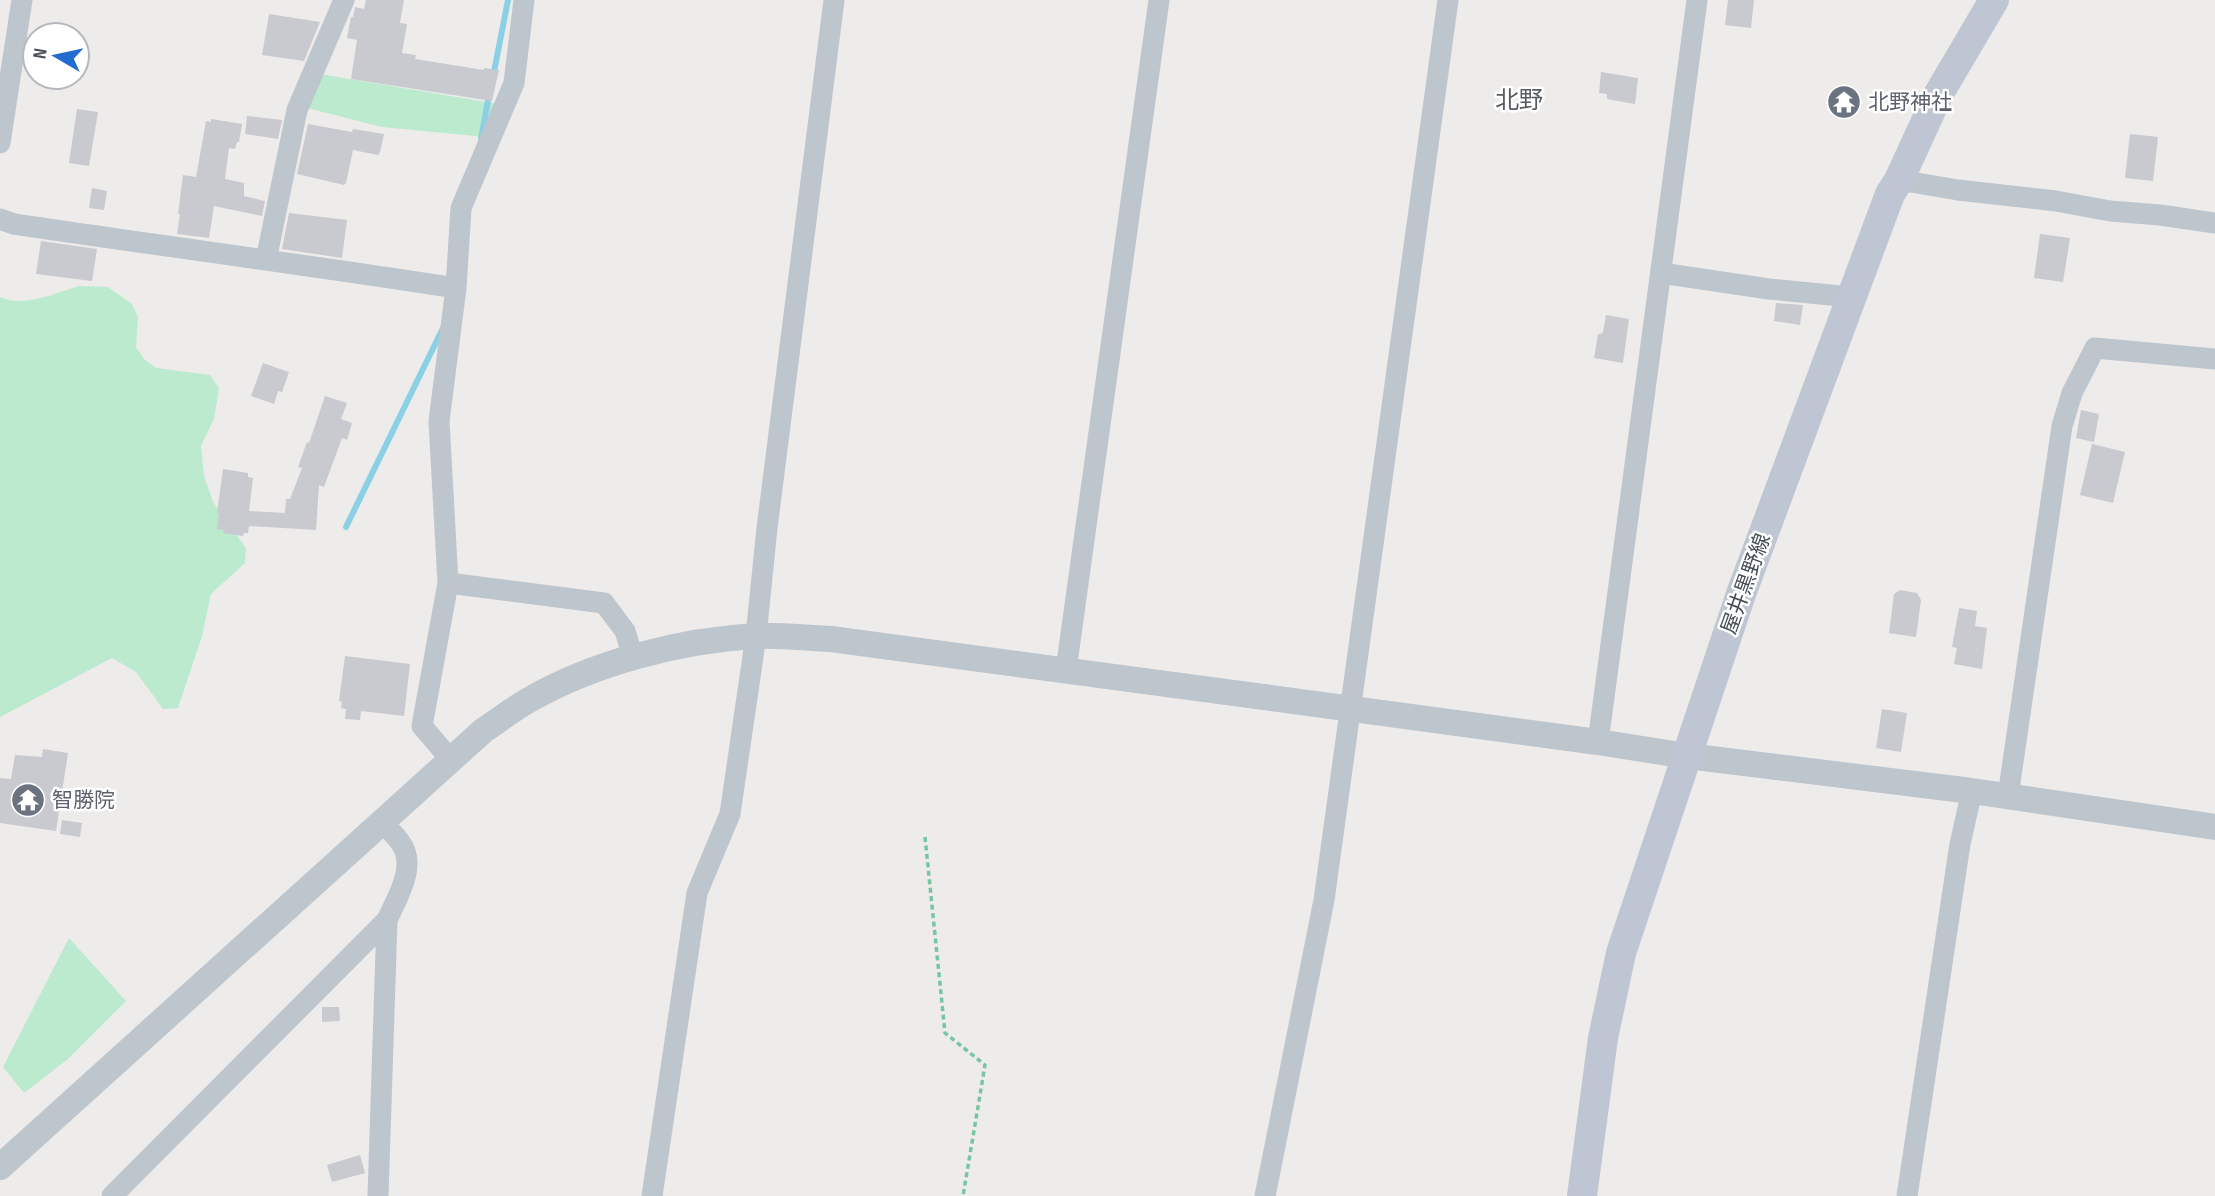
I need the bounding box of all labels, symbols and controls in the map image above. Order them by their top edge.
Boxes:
north arrow [21,21,91,91]
text: N [29,47,53,60]
temple icon: 北野神社 [1825,83,1863,121]
district label: 北野 [1495,86,1543,115]
place label: 北野神社 [1868,90,1952,115]
street label: 屋井黒野線 [1716,530,1776,638]
temple icon: 智勝院 [9,781,47,819]
place label: 智勝院 [52,788,115,813]

